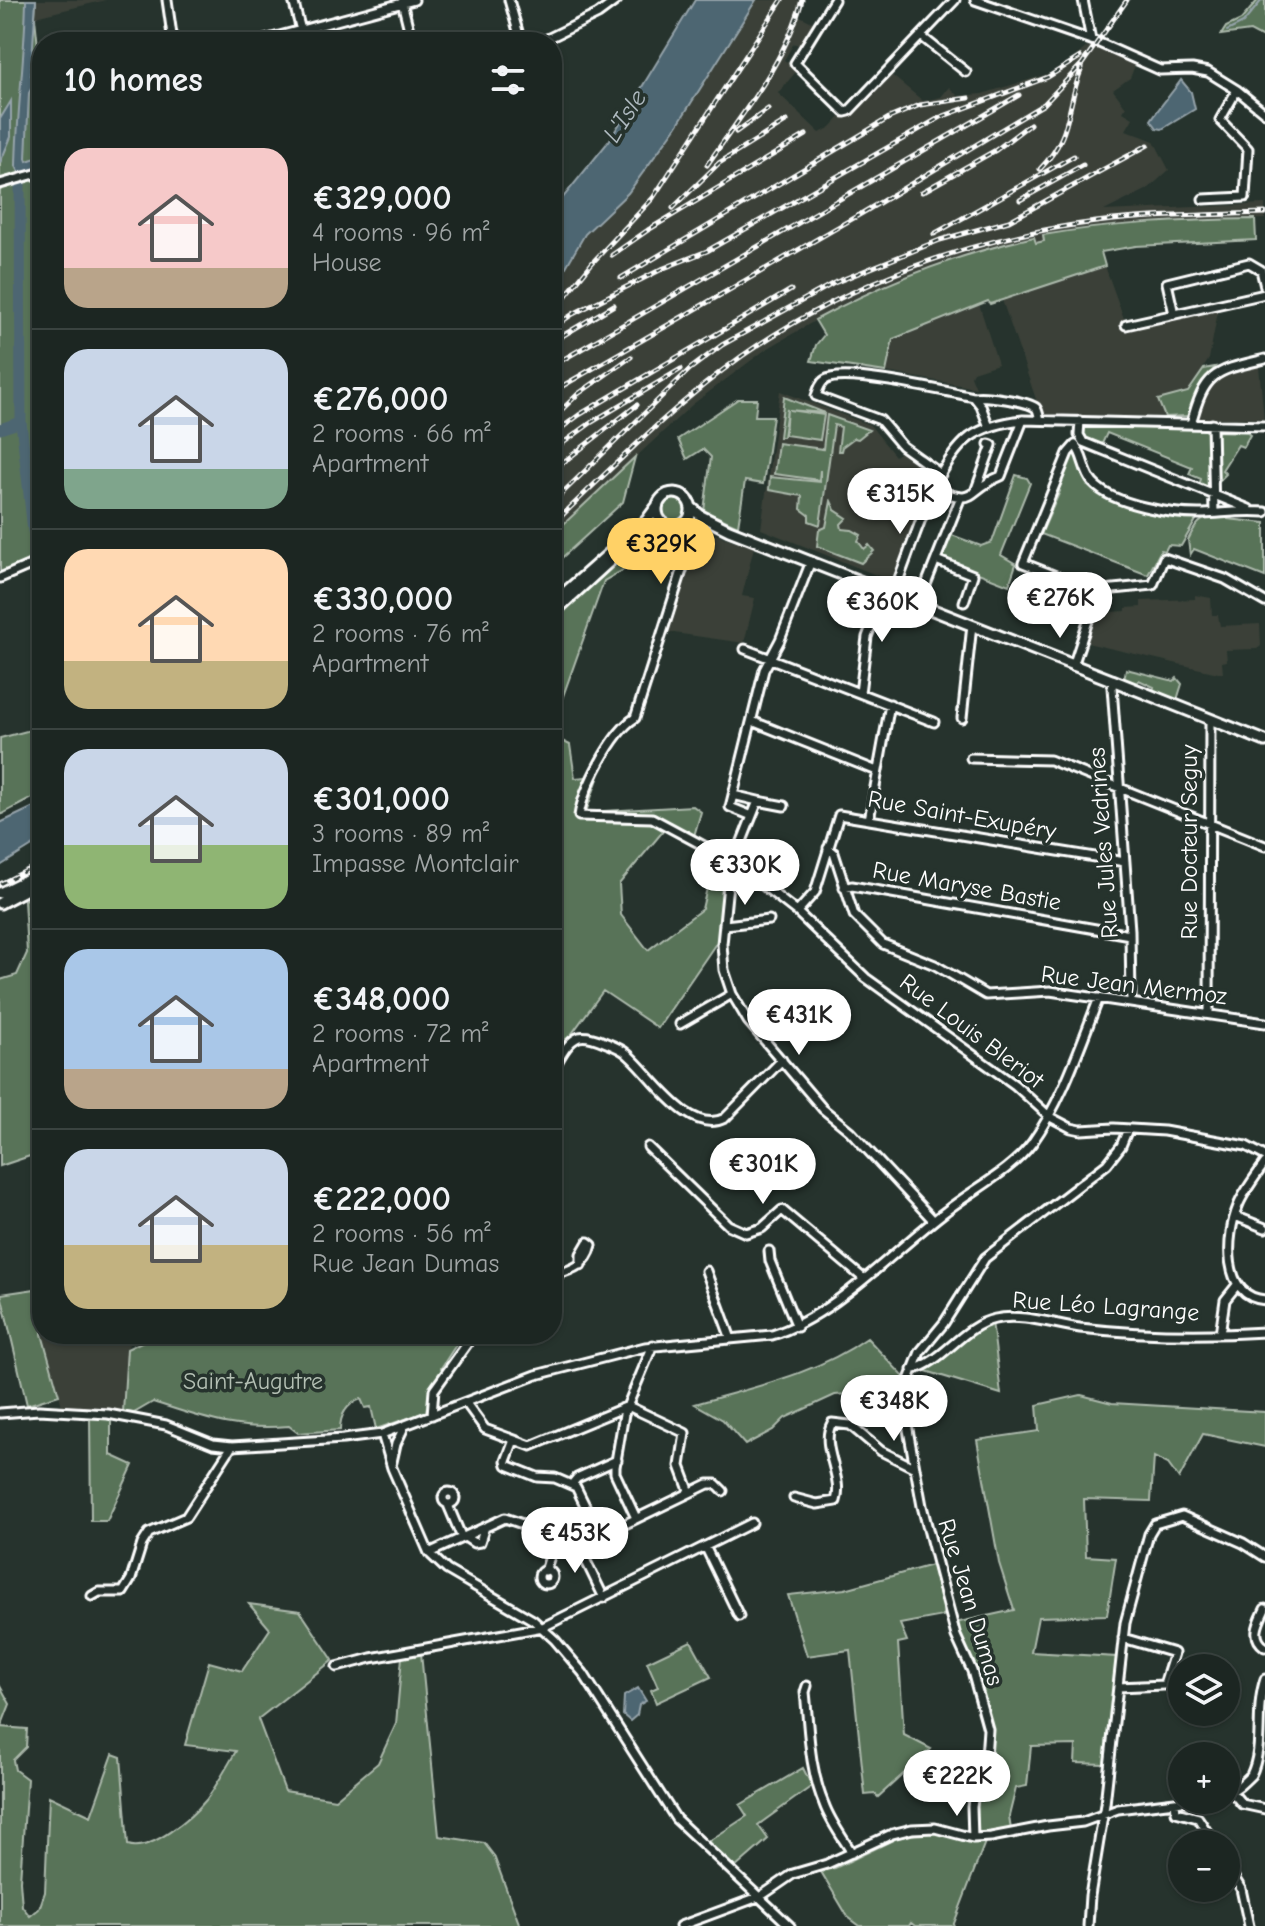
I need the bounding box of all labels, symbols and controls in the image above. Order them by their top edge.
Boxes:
icon: filters [486,58,530,102]
text: 10 homes [64,60,203,100]
water label: L'Isle [597,84,653,148]
text: €329,000 [312,178,452,218]
icon: home [128,180,224,276]
text: 4 rooms · 96 m² [312,218,489,248]
text: House [312,248,382,278]
text: €276,000 [312,379,449,419]
icon: home [128,381,224,477]
text: 2 rooms · 66 m² [312,419,491,449]
text: Apartment [312,449,428,479]
pin: €315K [844,468,956,536]
text: €315K [865,479,935,509]
pin: €329K [605,518,717,586]
text: €329K [625,529,697,559]
pin: €276K [1004,572,1116,640]
pin: €360K [826,576,938,644]
text: €330,000 [312,579,453,619]
icon: home [128,581,224,677]
text: €276K [1025,583,1095,613]
text: €360K [845,587,919,617]
text: 2 rooms · 76 m² [312,619,489,649]
text: Apartment [312,649,428,679]
street label: Rue Docteur Seguy [1175,744,1203,939]
street label: Rue Jules Vedrines [1082,746,1124,940]
text: €301,000 [312,779,450,819]
icon: home [128,781,224,877]
street label: Rue Saint-Exupéry [866,785,1059,845]
text: 3 rooms · 89 m² [312,819,489,849]
pin: €330K [689,839,801,907]
text: Impasse Montclair [312,849,519,879]
text: €330K [708,850,782,880]
street label: Rue Maryse Bastie [871,856,1063,916]
street label: Rue Jean Mermoz [1039,960,1229,1010]
street label: Rue Louis Bleriot [894,968,1050,1095]
text: €348,000 [312,979,450,1019]
icon: home [128,981,224,1077]
pin: €431K [743,989,855,1057]
text: €431K [765,1000,833,1030]
text: 2 rooms · 72 m² [312,1019,489,1049]
text: Apartment [312,1049,428,1079]
pin: €301K [707,1138,819,1206]
text: €301K [728,1149,798,1179]
text: €222,000 [312,1179,451,1219]
icon: home [128,1181,224,1277]
text: 2 rooms · 56 m² [312,1219,491,1249]
text: Rue Jean Dumas [312,1249,499,1279]
street label: Rue Léo Lagrange [1012,1286,1200,1326]
park label: Saint-Augutre [183,1367,323,1395]
pin: €348K [838,1375,950,1443]
text: €348K [859,1386,929,1416]
pin: €453K [519,1507,631,1575]
street label: Rue Jean Dumas [932,1515,1010,1689]
text: €453K [539,1518,611,1548]
map controls [1168,1654,1240,1902]
button: layers [1168,1654,1240,1726]
button: + [1168,1742,1240,1814]
pin: €222K [901,1750,1013,1818]
text: €222K [921,1761,993,1791]
button: − [1168,1830,1240,1902]

